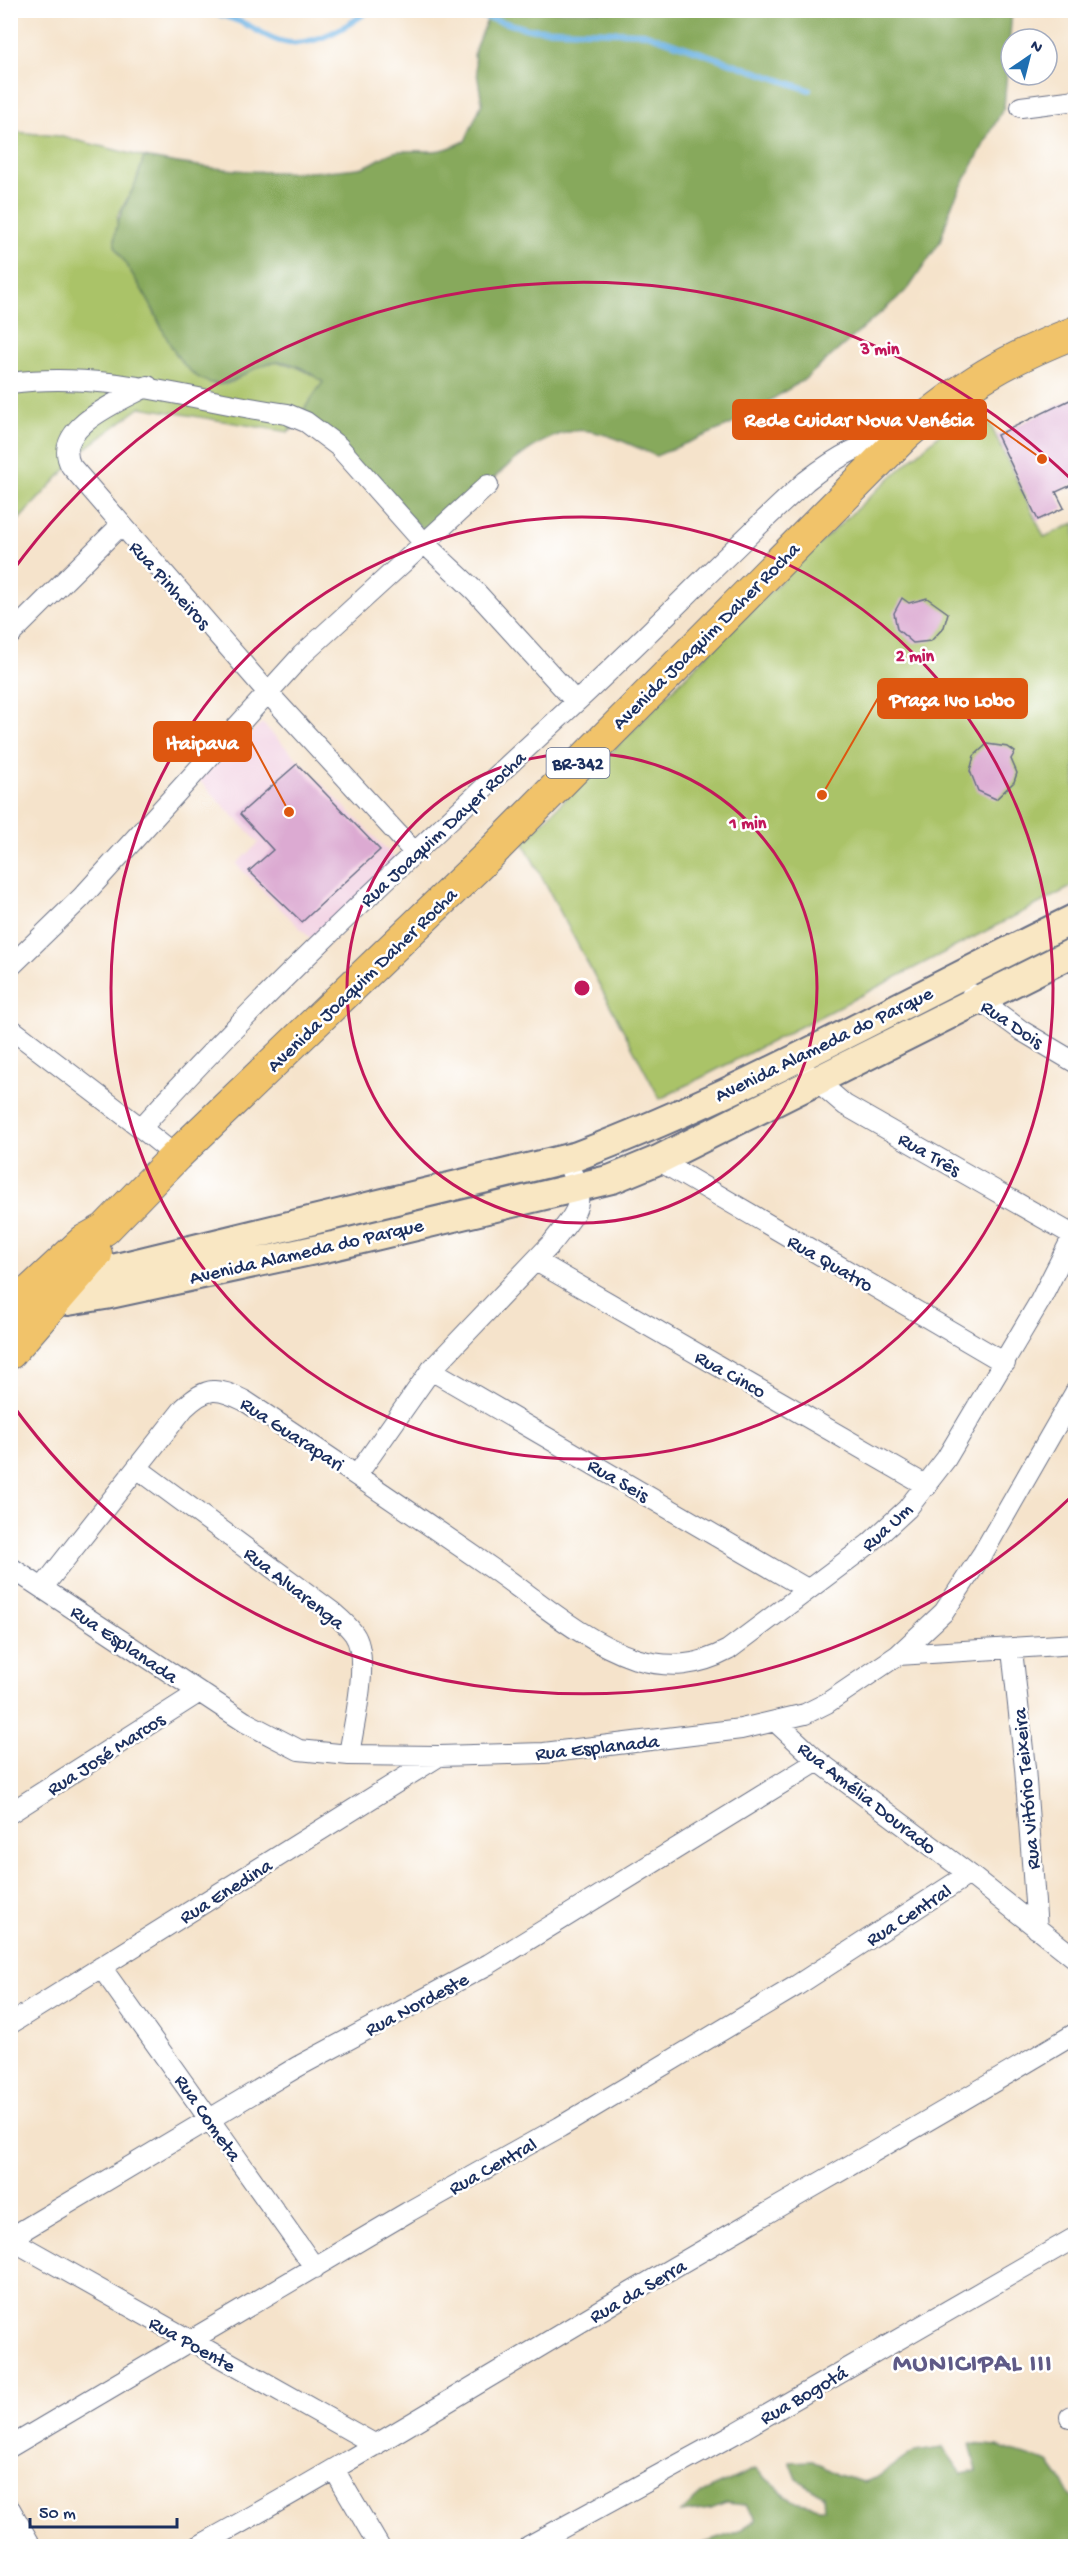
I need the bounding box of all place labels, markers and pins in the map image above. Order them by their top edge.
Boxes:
callout: Rede Cuidar Nova Venécia [733,400,986,439]
callout: Praça Ivo Lobo [878,679,1027,718]
callout: Itaipava [154,722,251,761]
centre of rings [572,978,592,998]

